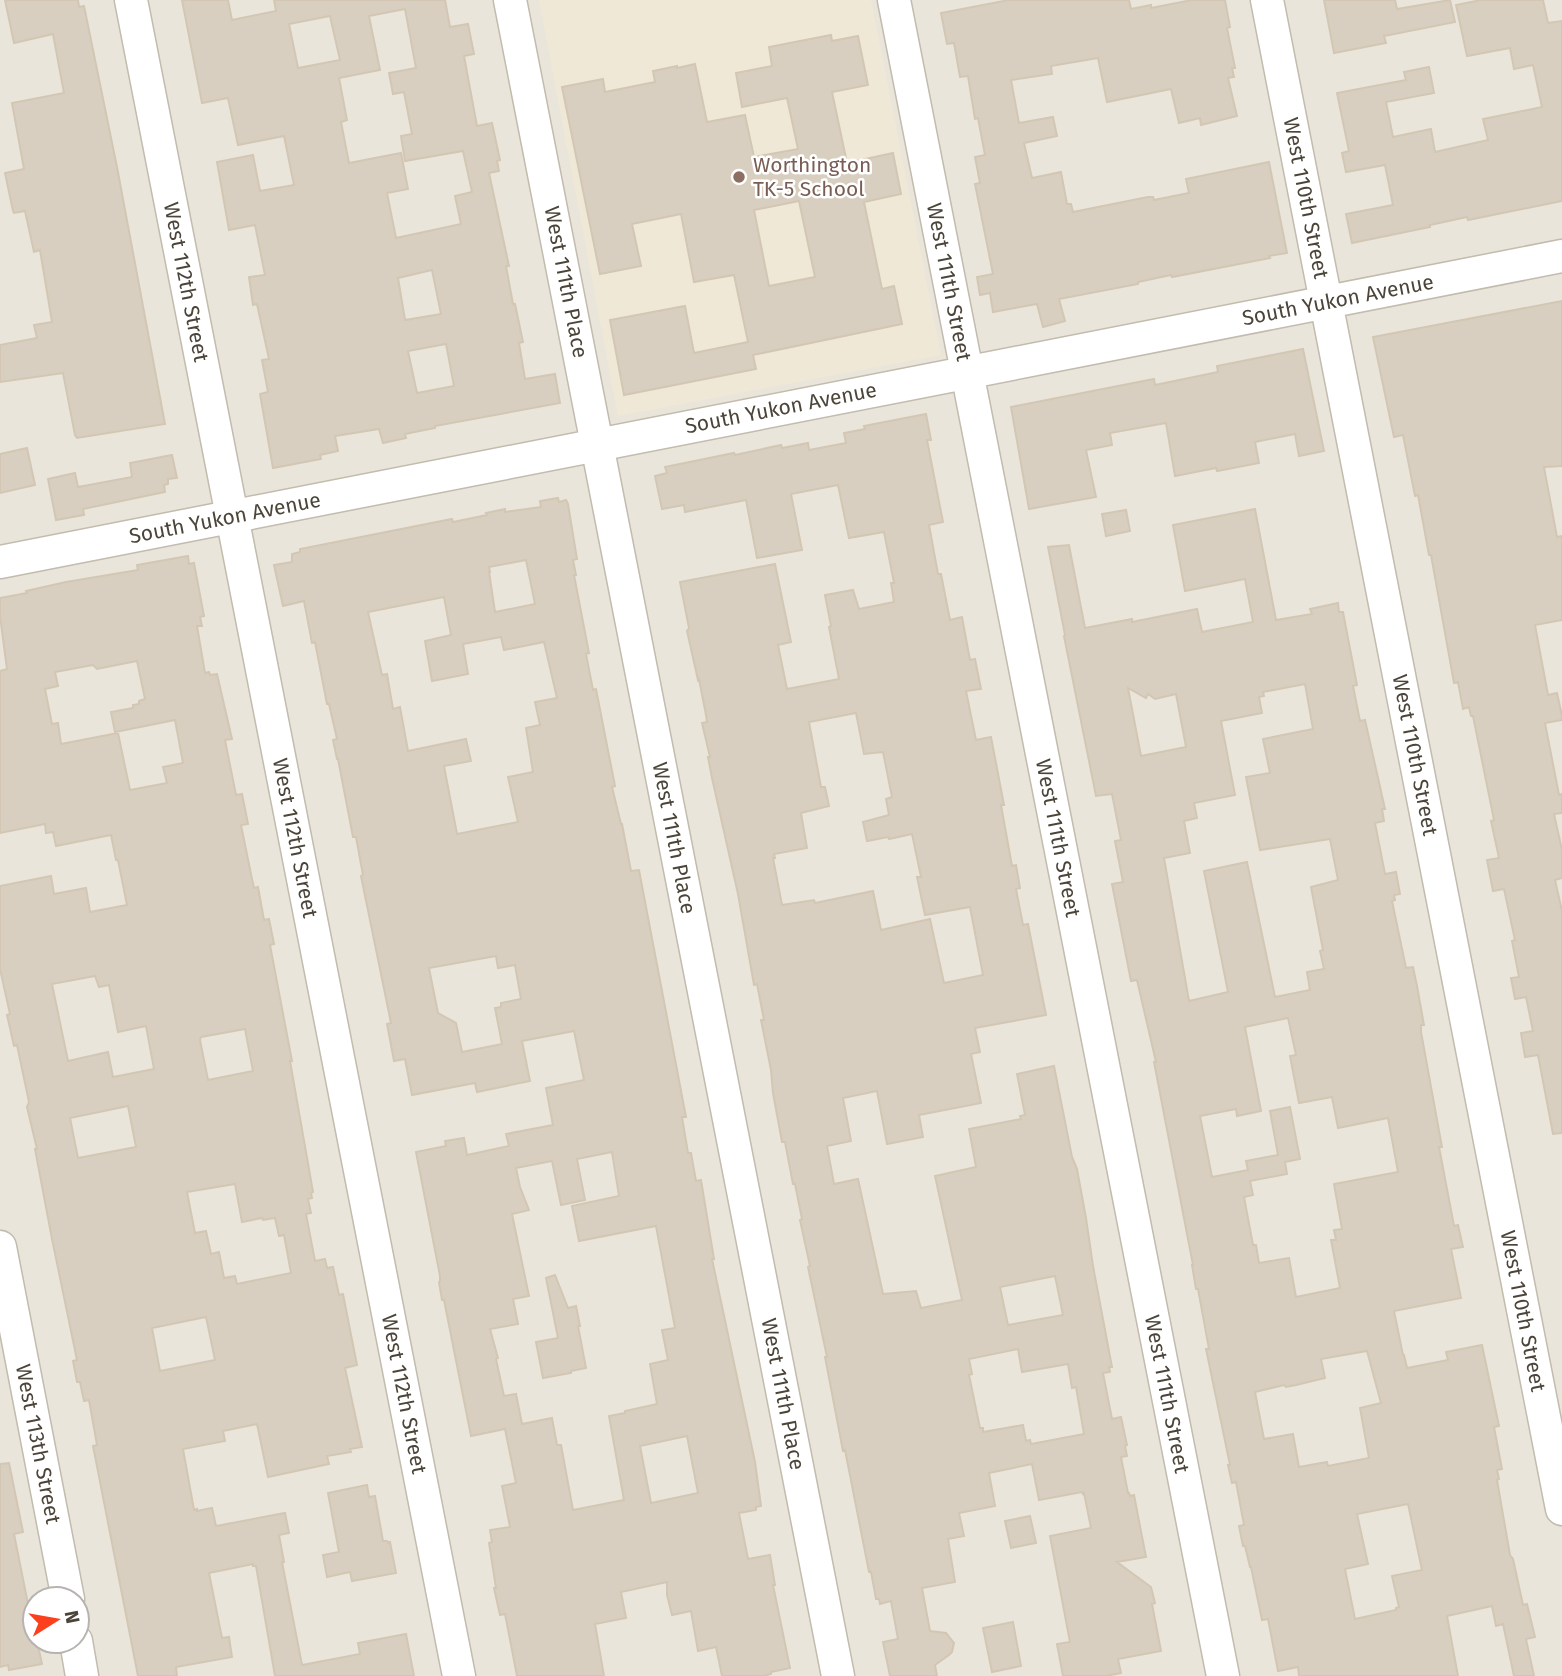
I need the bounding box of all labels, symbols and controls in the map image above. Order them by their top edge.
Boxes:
street label: West 110th Street [1278,115,1334,281]
place label: Worthington TK-5 School [753,152,871,202]
marker: Worthington TK-5 School [731,169,747,185]
street label: West 112th Street [158,200,214,365]
street label: West 111th Street [921,201,977,364]
street label: West 111th Place [539,204,593,360]
street label: South Yukon Avenue [1240,269,1436,331]
street label: South Yukon Avenue [683,377,879,439]
street label: South Yukon Avenue [127,487,323,549]
street label: West 110th Street [1387,672,1443,838]
street label: West 112th Street [267,756,323,921]
street label: West 111th Street [1030,757,1086,920]
street label: West 111th Place [647,760,701,916]
street label: West 110th Street [1495,1228,1551,1394]
street label: West 112th Street [376,1312,432,1477]
street label: West 111th Street [1139,1313,1195,1476]
street label: West 111th Place [756,1316,810,1472]
street label: West 113th Street [10,1362,66,1527]
north arrow [21,1585,91,1655]
text: N [60,1608,85,1625]

